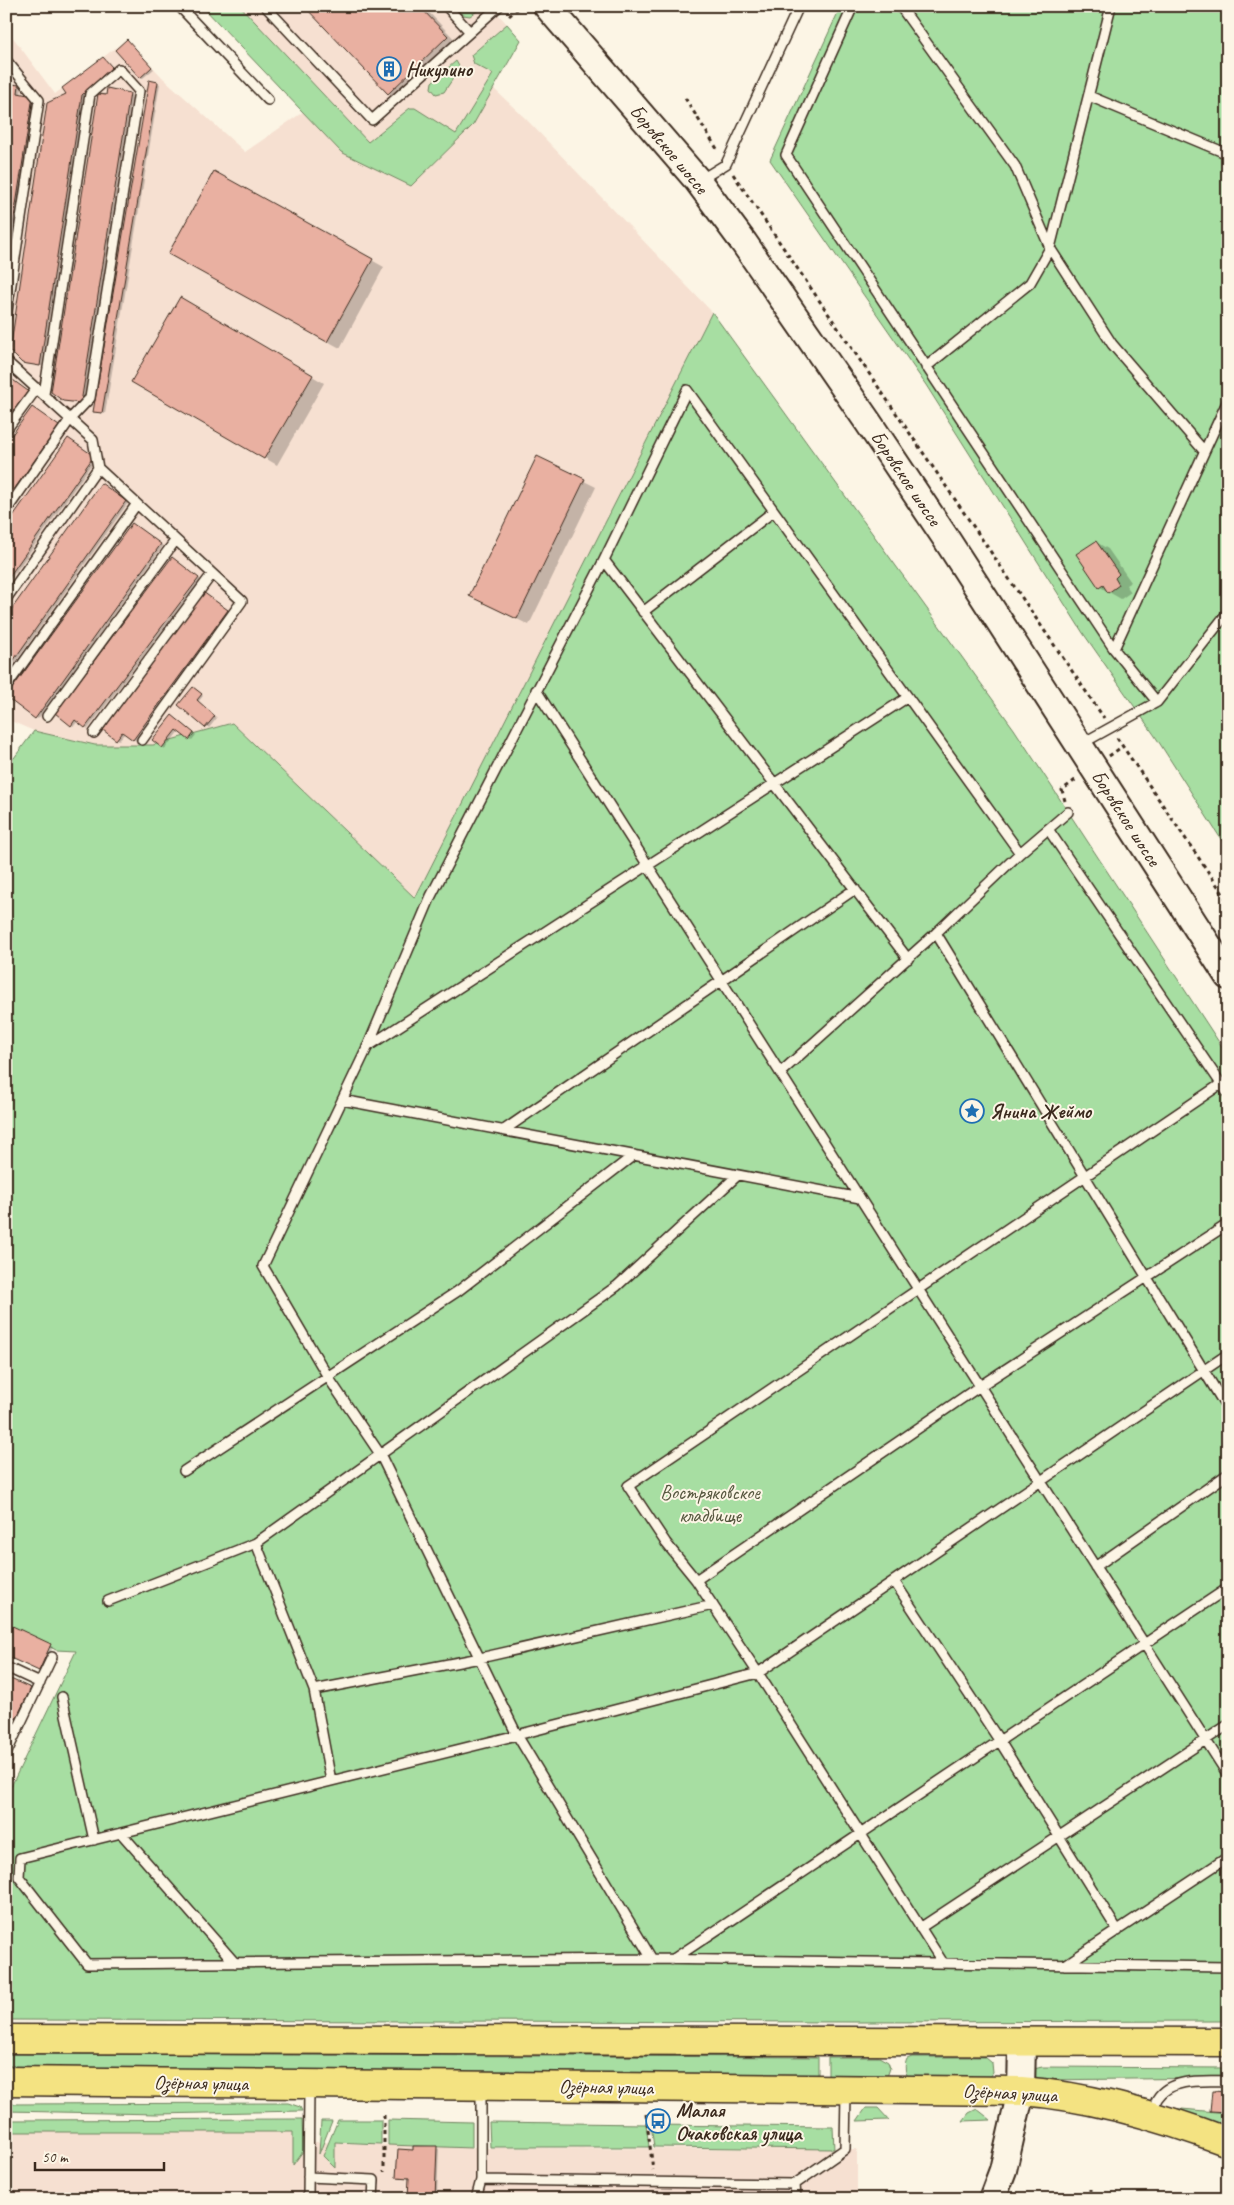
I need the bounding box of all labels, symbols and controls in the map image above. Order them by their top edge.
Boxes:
building icon: Никулино [376,56,402,82]
place label: Никулино [406,57,474,83]
street label: Боровское шоссе [624,99,715,200]
street label: Боровское шоссе [865,426,948,532]
street label: Боровское шоссе [1086,765,1167,872]
place icon: Янина Жеймо [959,1098,985,1124]
place label: Янина Жеймо [990,1099,1093,1124]
park label: Востряковское кладбище [660,1480,761,1528]
street label: Озёрная улица [154,2070,250,2097]
street label: Озёрная улица [559,2074,655,2101]
street label: Озёрная улица [962,2078,1060,2109]
place label: Малая Очаковская улица [676,2098,804,2147]
bus stop icon: Малая Очаковская улица [645,2108,671,2134]
scale bar [35,2140,164,2172]
text: 50 m [42,2148,69,2167]

